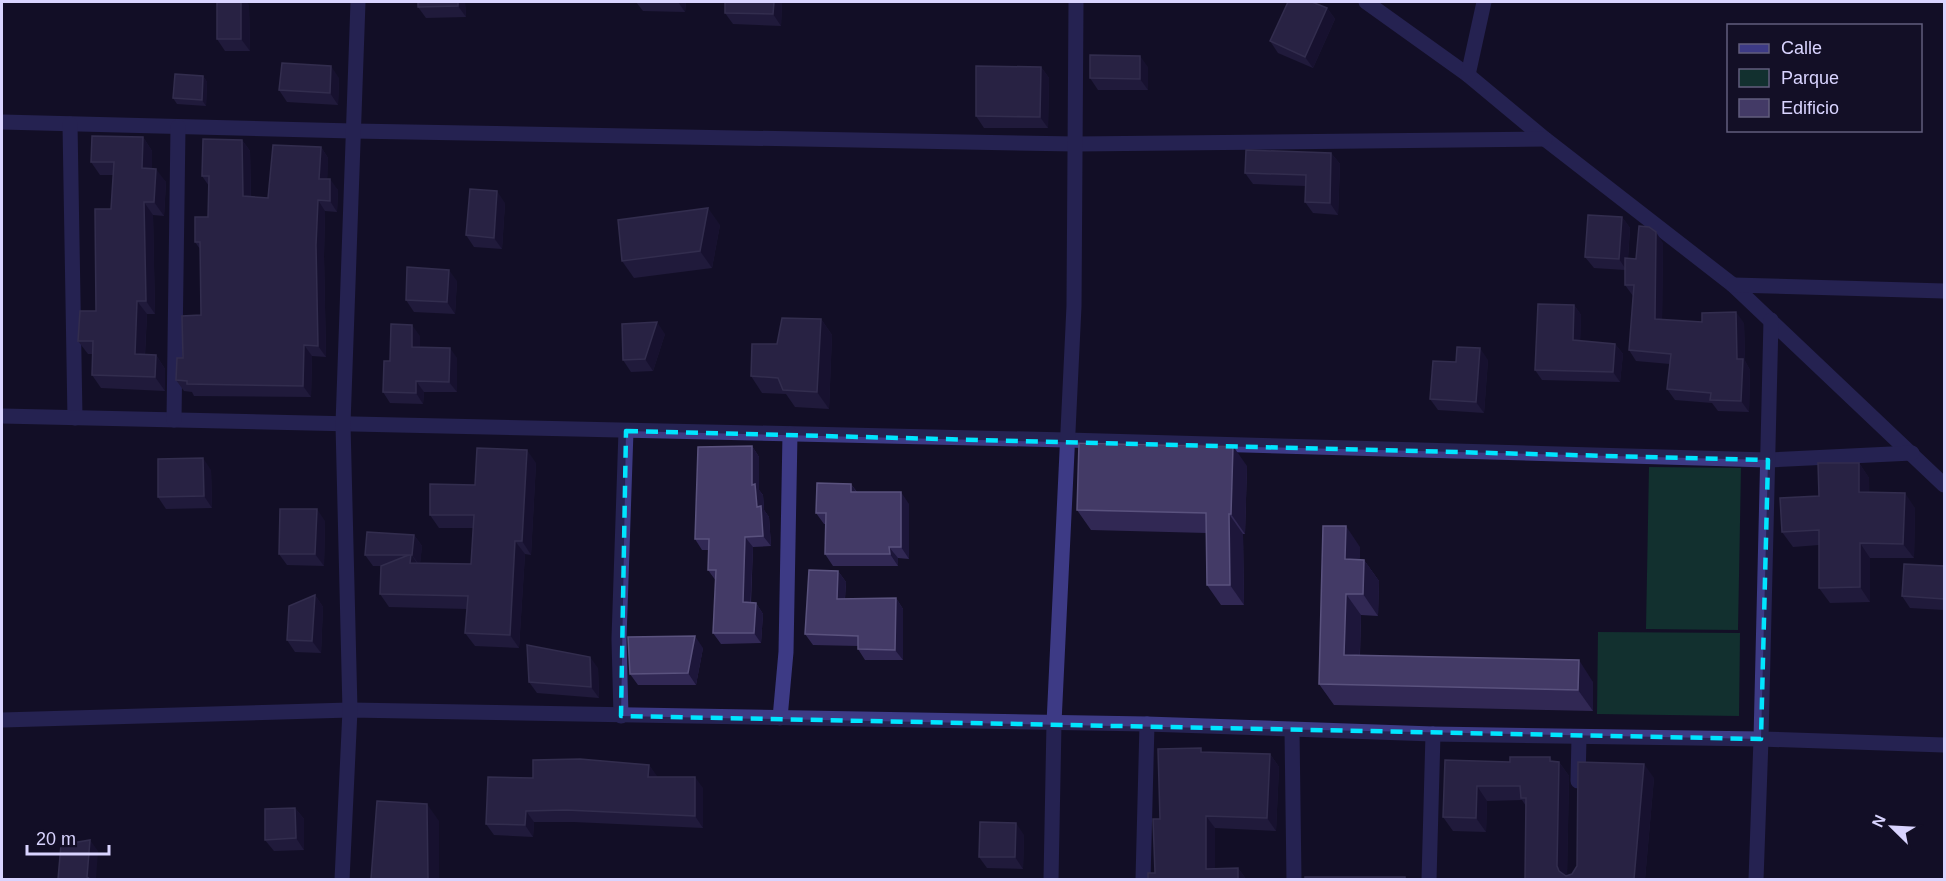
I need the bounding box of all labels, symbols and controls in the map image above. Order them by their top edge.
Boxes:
legend [1727,24,1922,132]
text: Calle [1781,38,1822,58]
text: Parque [1781,68,1839,88]
text: Edificio [1781,98,1839,118]
north arrow [1862,797,1922,857]
text: N [1869,812,1889,830]
scale bar [27,818,110,856]
text: 20 m [36,829,76,849]

